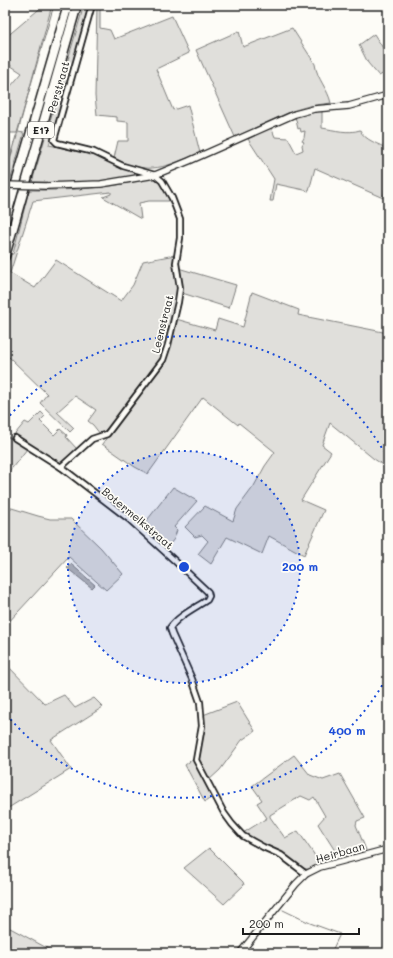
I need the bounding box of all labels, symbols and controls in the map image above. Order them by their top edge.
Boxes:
street label: Perstraat [43,59,73,115]
road number: E17 [28,122,54,138]
street label: Leenstraat [147,293,177,355]
street label: Botermelkstraat [99,484,177,552]
text: 200 m [282,558,318,574]
centre of rings [177,560,191,574]
text: 400 m [329,722,365,738]
street label: Heirbaan [314,838,366,866]
scale bar [243,910,359,936]
text: 200 m [249,915,284,931]

